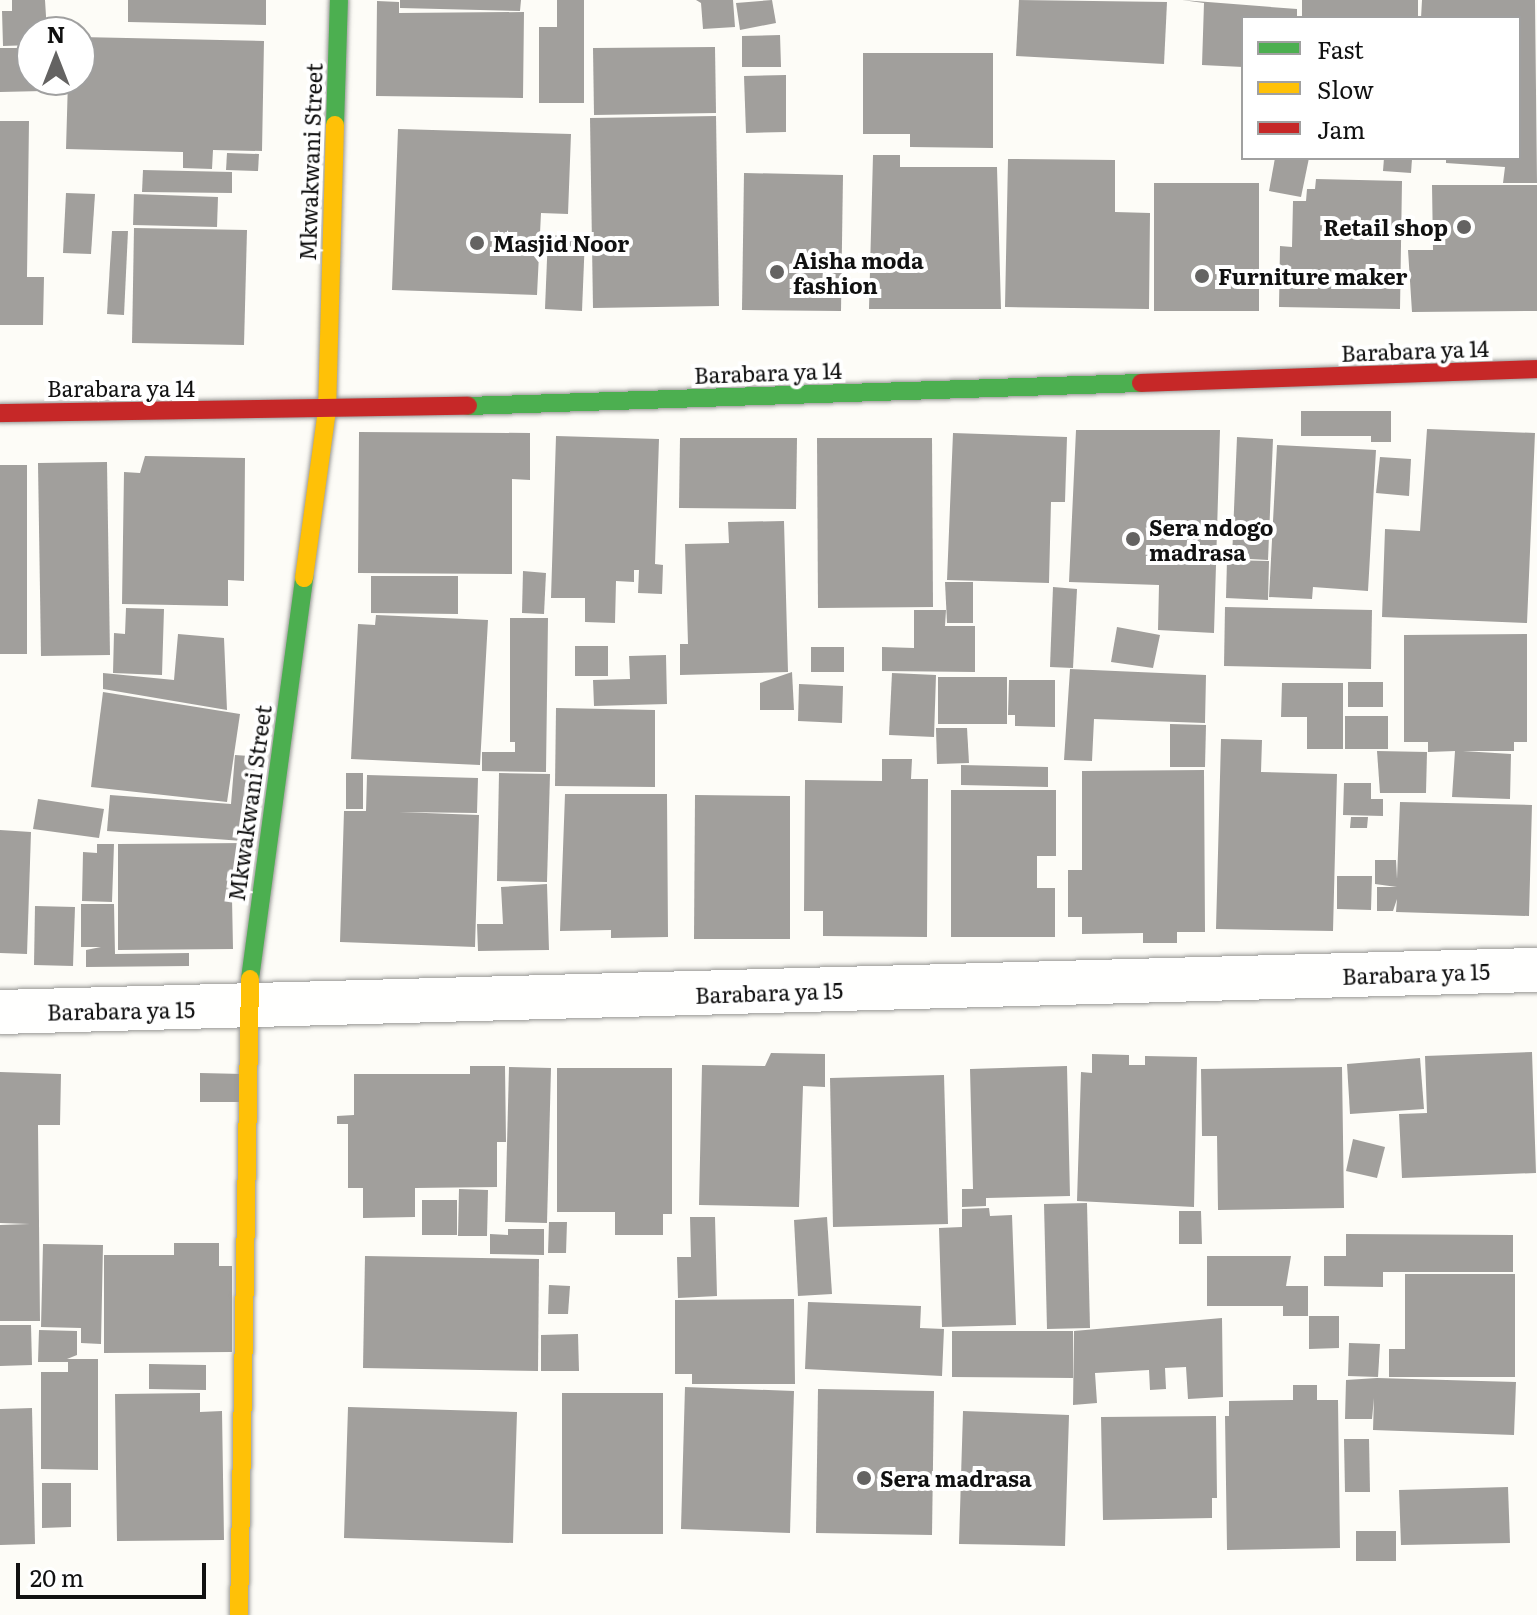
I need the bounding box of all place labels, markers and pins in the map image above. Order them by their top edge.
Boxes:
place label: Retail shop [1323,214,1448,240]
marker: Retail shop [1455,218,1473,236]
place label: Masjid Noor [493,230,629,256]
marker: Masjid Noor [468,234,486,252]
place label: Aisha moda fashion [793,246,924,298]
marker: Aisha moda fashion [768,263,786,281]
place label: Furniture maker [1218,263,1407,289]
marker: Furniture maker [1193,267,1211,285]
place label: Sera ndogo madrasa [1149,513,1273,564]
marker: Sera ndogo madrasa [1124,530,1142,548]
place label: Sera madrasa [880,1465,1032,1491]
marker: Sera madrasa [855,1469,873,1487]

